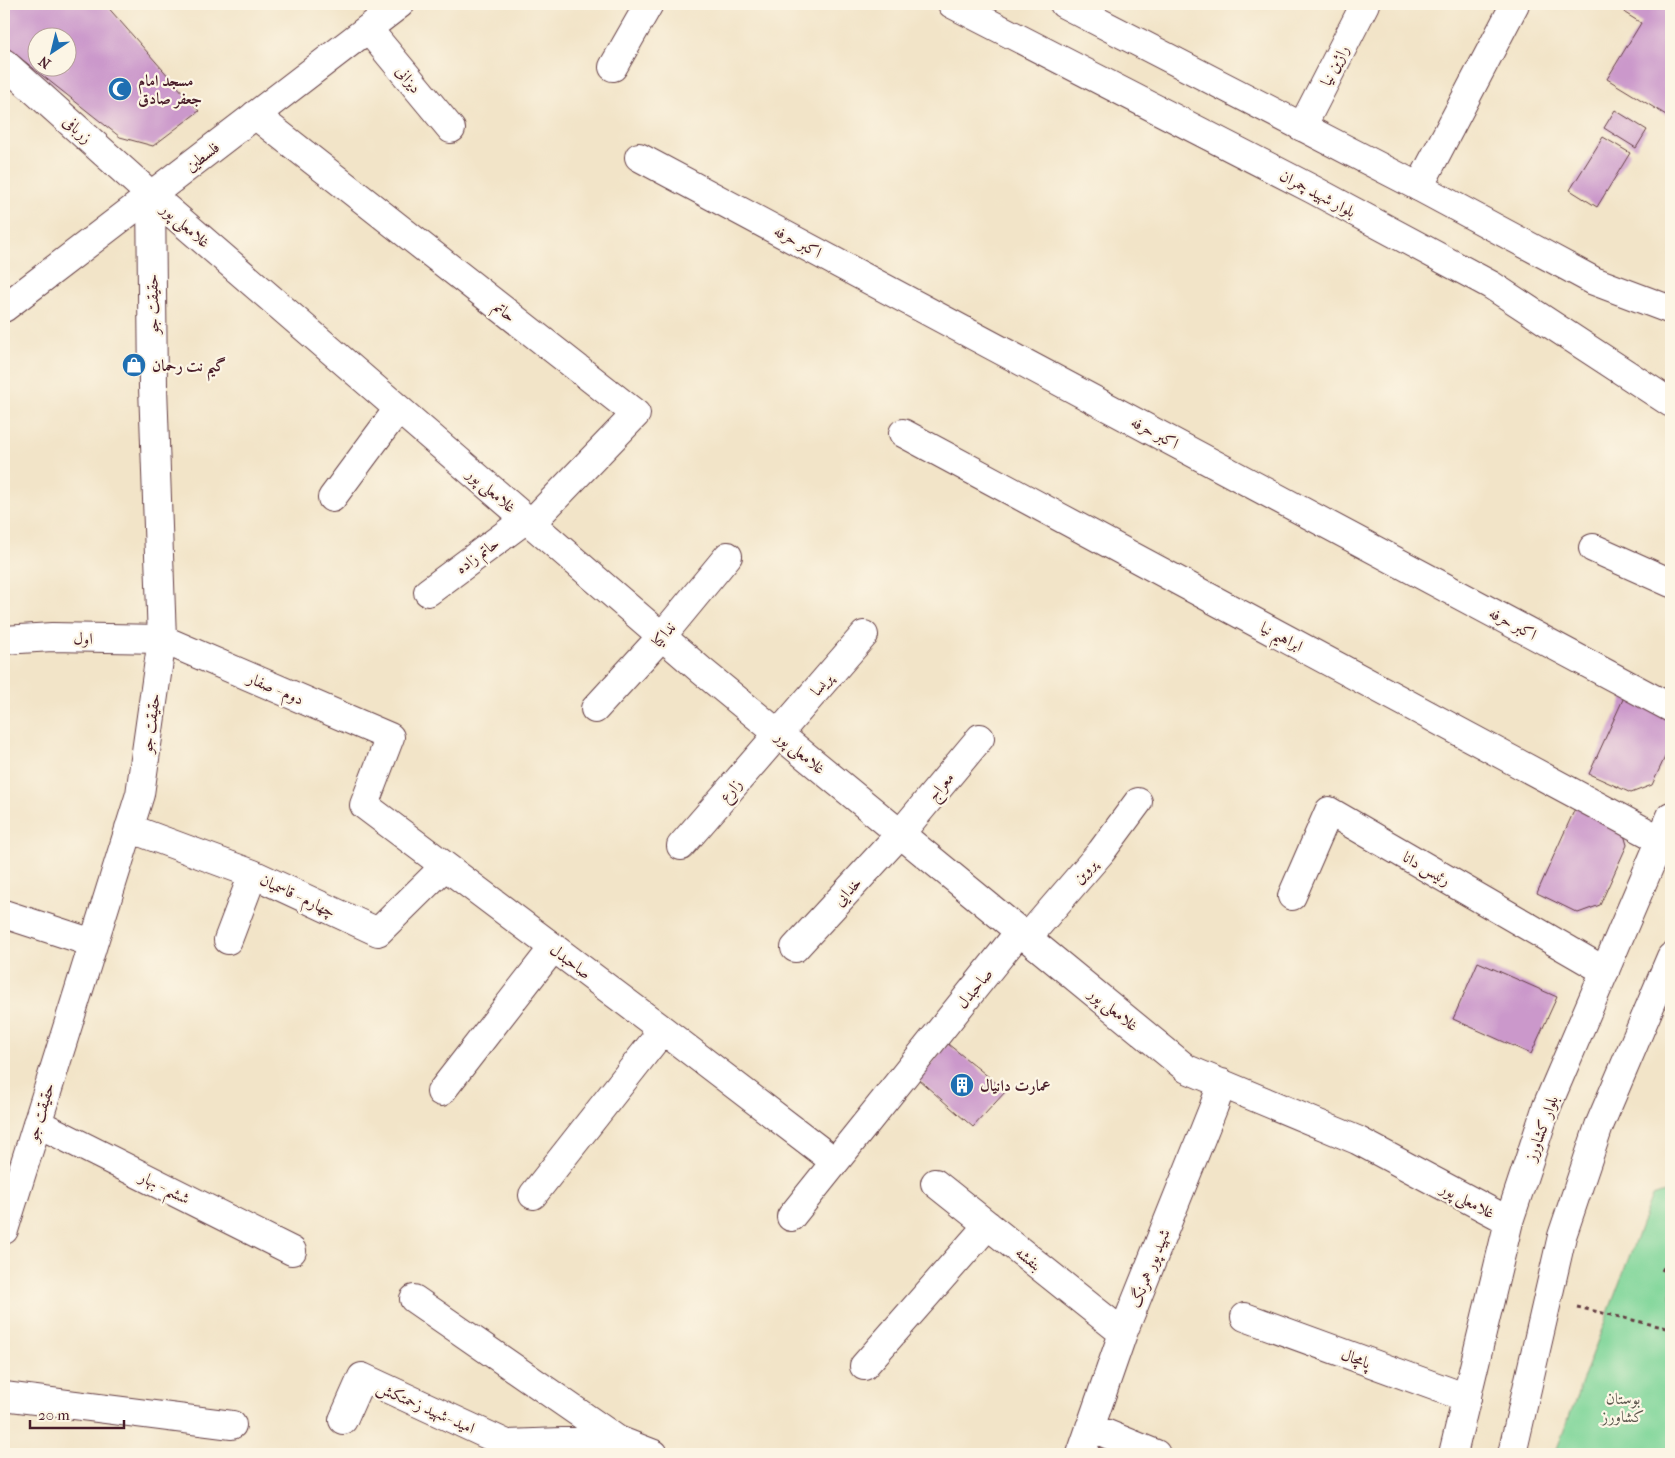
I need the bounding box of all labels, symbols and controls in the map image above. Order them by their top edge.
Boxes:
north arrow [28,28,78,78]
street label: راژین نیا [1316,42,1353,89]
text: N [35,52,54,72]
street label: دیزانی [392,62,425,97]
place label: مسجد امام جعفر صادق [138,71,202,109]
mosque icon: مسجد امام جعفر صادق [107,76,133,102]
street label: زربافی [59,112,96,147]
street label: فلسطین [181,137,223,175]
street label: بلوار شهید چمران [1276,166,1359,222]
street label: غلامعلی پور [155,198,214,253]
street label: اکبر حرفه [770,221,825,263]
street label: حقیقت جو [142,274,164,336]
street label: حاتم [487,297,520,330]
shop icon: گیم نت رحمان [121,352,147,378]
place label: گیم نت رحمان [152,356,226,382]
street label: اکبر حرفه [1127,412,1182,454]
street label: غلامعلی پور [461,463,520,518]
street label: حاتم زاده [452,533,506,582]
street label: اکبر حرفه [1485,603,1540,645]
street label: نداکیا [647,618,679,651]
street label: ابراهیم نیا [1254,618,1306,662]
street label: اول [73,629,93,648]
street label: دوم - صفار [241,667,307,713]
street label: پریسا [806,667,839,700]
street label: حقیقت جو [137,692,165,756]
street label: غلامعلی پور [769,725,829,780]
street label: معراج [923,768,962,808]
street label: زارع [715,775,749,809]
street label: رئیس دانا [1399,847,1454,891]
street label: پروین [1068,853,1102,888]
street label: چهارم - قاسمیان [255,870,339,926]
street label: خدایی [829,873,866,910]
street label: صاحبدل [546,940,595,983]
street label: صاحبدل [952,964,996,1012]
street label: غلامعلی پور [1082,982,1142,1037]
building icon: عمارت دانیال [949,1072,975,1098]
place label: عمارت دانیال [980,1076,1051,1095]
street label: حقیقت جو [22,1081,59,1146]
street label: بلوار کشاورز [1520,1093,1562,1165]
street label: ششم - بهار [132,1166,193,1214]
street label: غلامعلی پور [1435,1177,1498,1224]
street label: شهید پور همرنگ [1124,1226,1176,1311]
street label: بنفشه [1011,1242,1046,1275]
street label: پامچال [1338,1344,1374,1375]
street label: امید -شهید زحمتکش [374,1377,478,1438]
park label: بوستان کشاورز [1600,1389,1644,1426]
scale bar [30,1398,124,1430]
text: 20 m [38,1406,70,1424]

